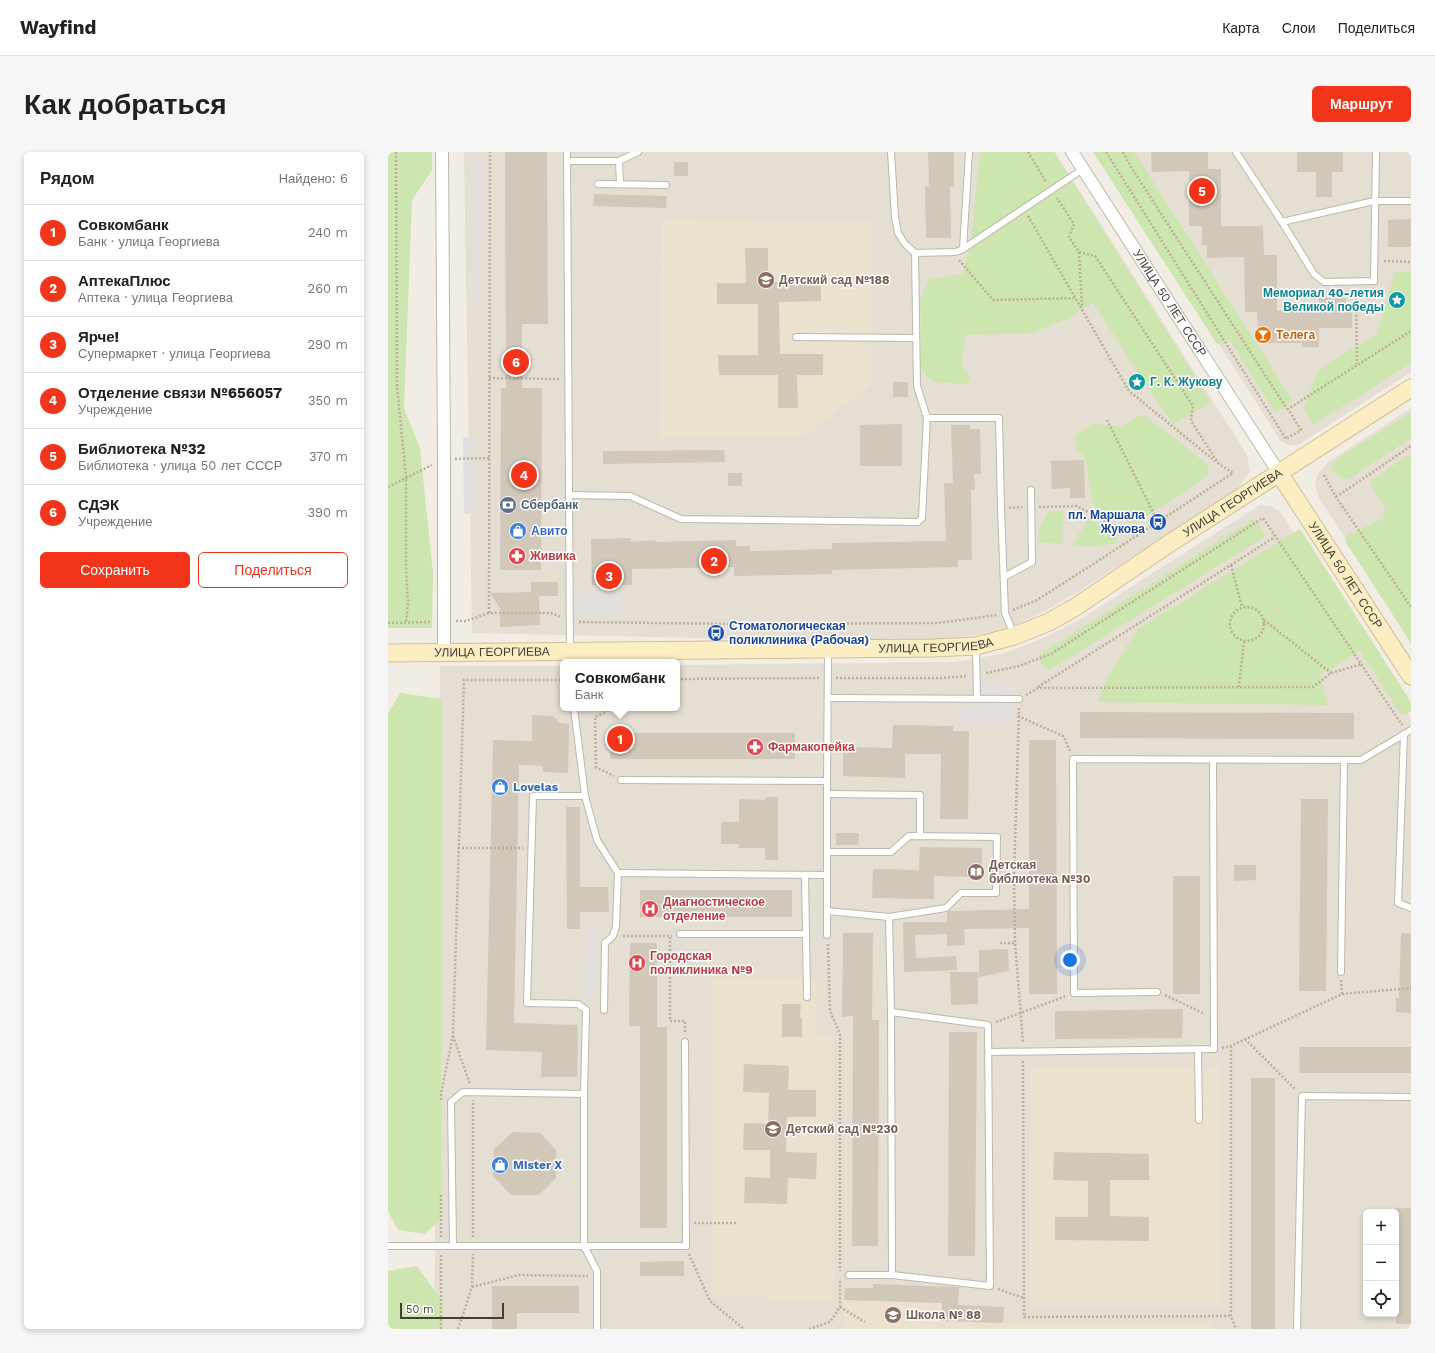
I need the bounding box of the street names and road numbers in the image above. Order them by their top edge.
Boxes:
street label: УЛИЦА 50 ЛЕТ СССР [1130,247,1209,359]
street label: УЛИЦА ГЕОРГИЕВА [1180,466,1285,540]
street label: УЛИЦА 50 ЛЕТ СССР [1306,519,1385,631]
street label: УЛИЦА ГЕОРГИЕВА [878,635,995,656]
street label: УЛИЦА ГЕОРГИЕВА [434,645,550,660]

